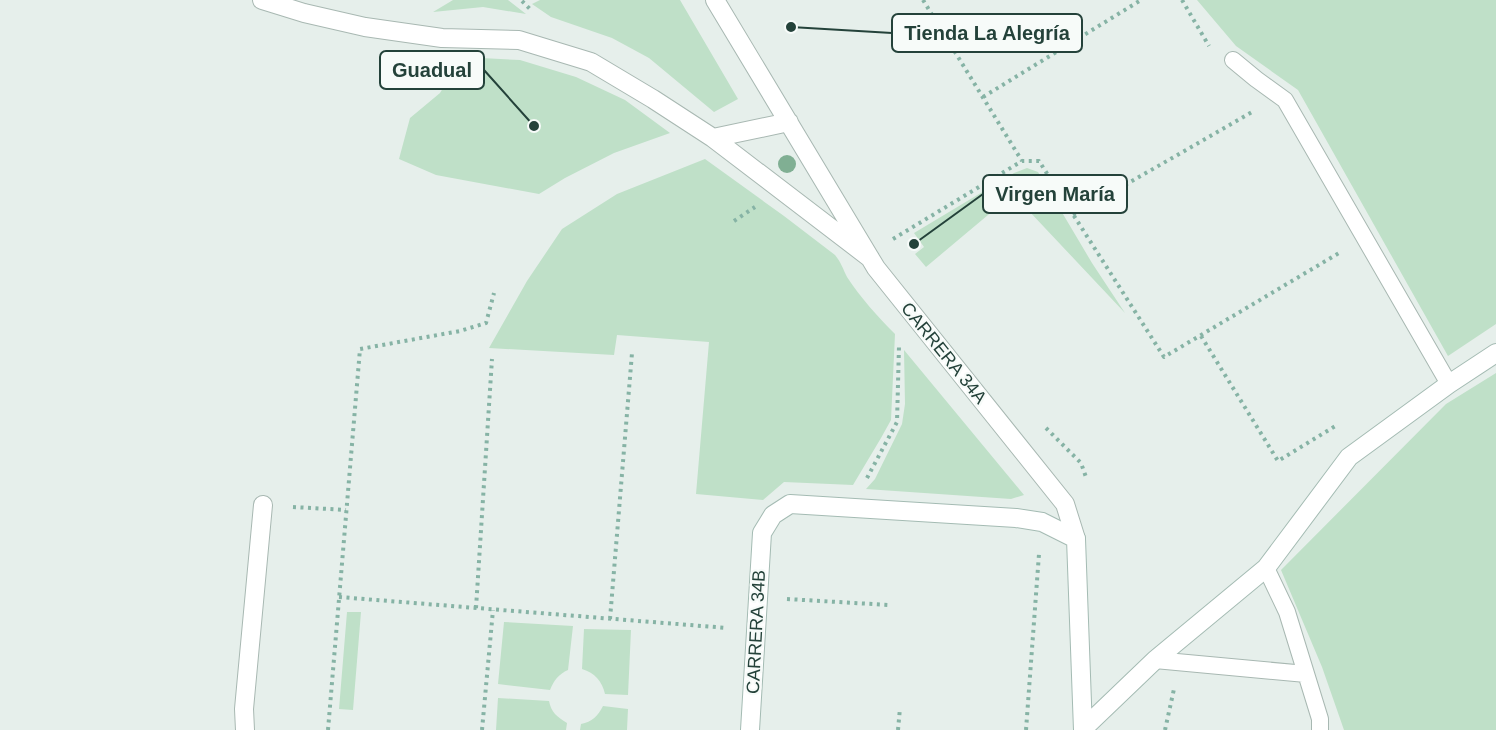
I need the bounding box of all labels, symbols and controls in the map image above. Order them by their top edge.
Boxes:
callout: Tienda La Alegría [892,14,1082,52]
text: Tienda La Alegría [904,22,1071,44]
callout: Guadual [380,51,484,89]
text: Guadual [392,59,472,81]
callout: Virgen María [983,175,1127,213]
text: Virgen María [995,183,1116,205]
street label: CARRERA 34A [897,298,991,408]
street label: CARRERA 34B [743,570,769,694]

